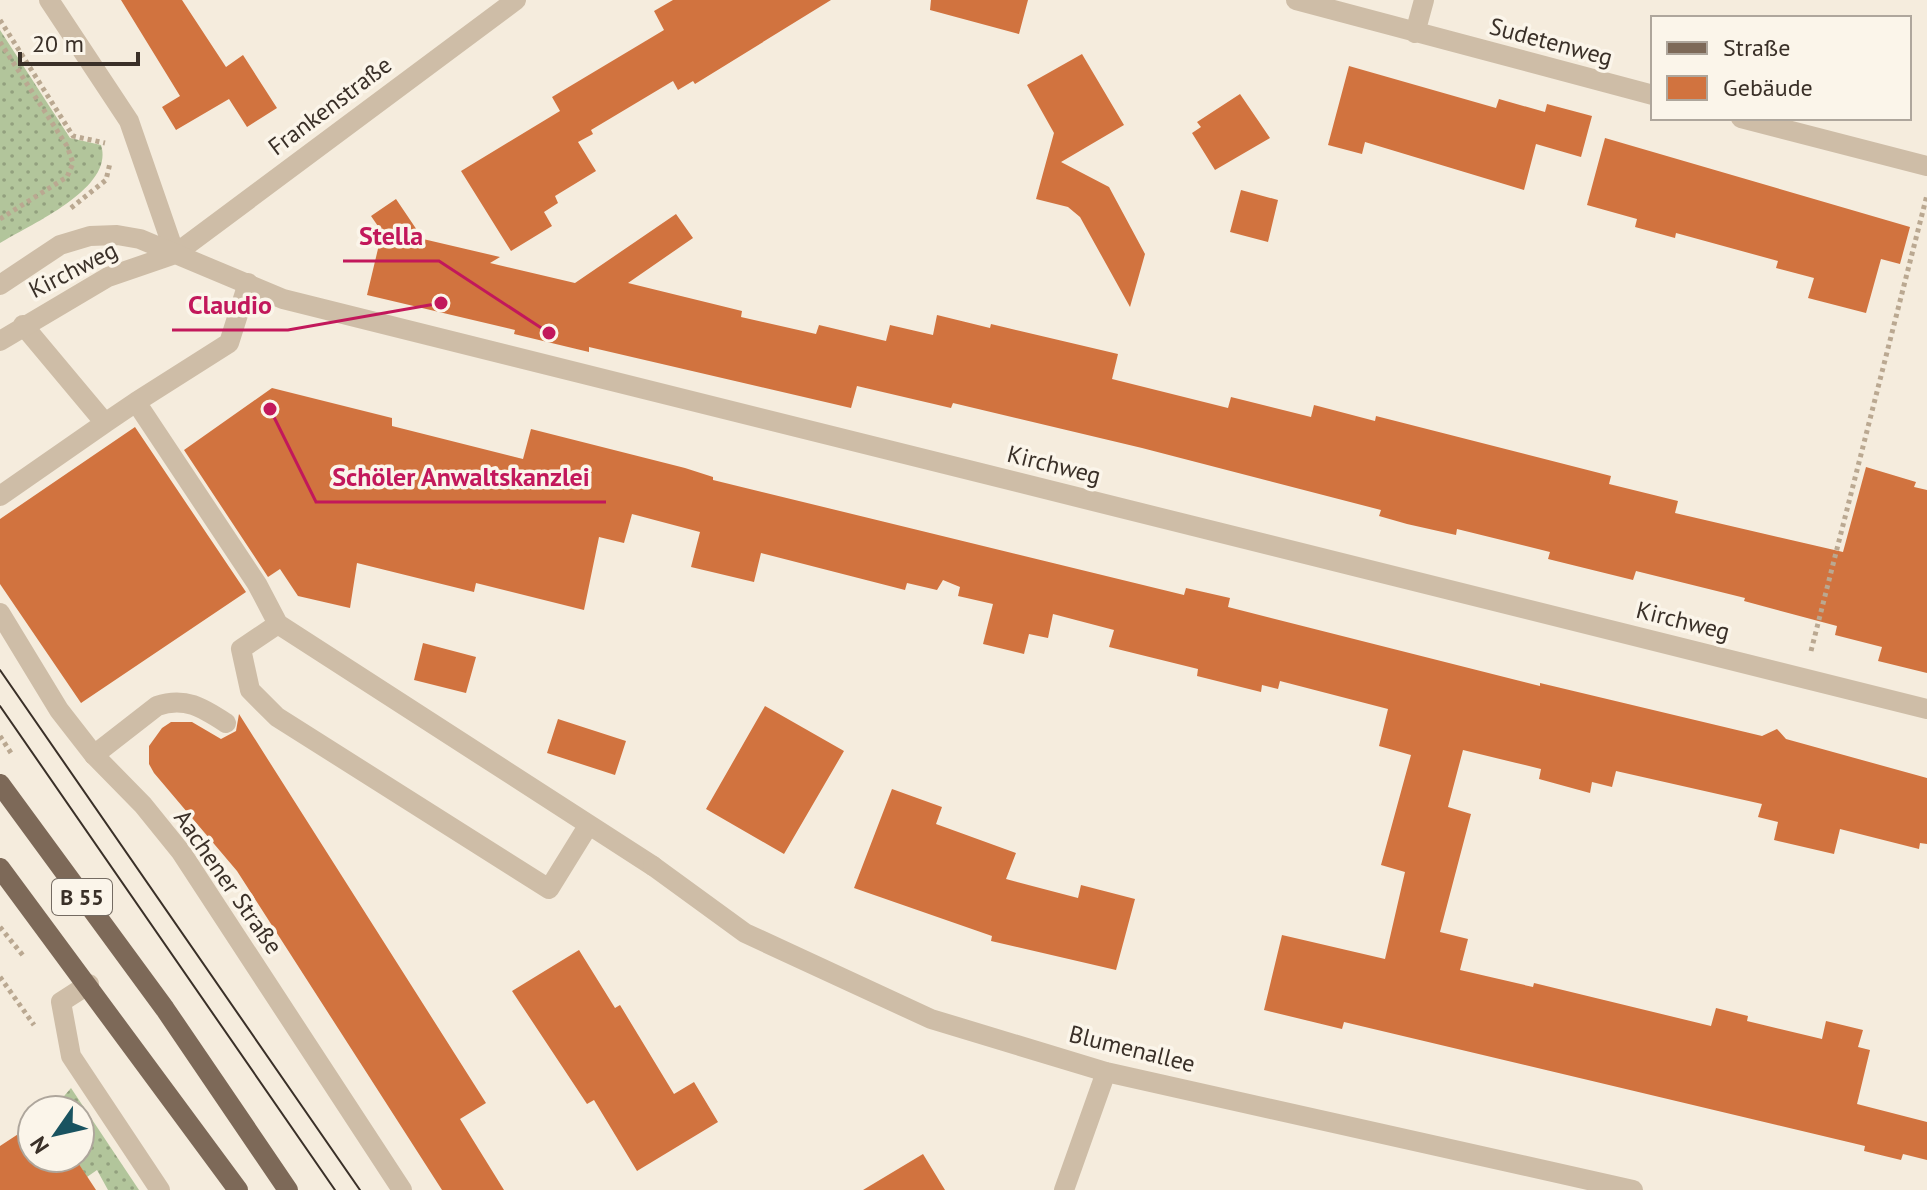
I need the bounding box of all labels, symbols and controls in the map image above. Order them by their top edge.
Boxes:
street label: Sudetenweg [1486,10,1616,73]
scale bar [20,16,138,66]
legend [1651,16,1911,120]
text: 20 m [32,28,84,59]
text: Straße [1723,32,1790,63]
street label: Frankenstraße [262,49,398,162]
text: Gebäude [1723,72,1813,103]
callout: Stella [343,211,439,261]
text: Stella [359,219,423,252]
street label: Kirchweg [23,234,122,305]
callout: Claudio [172,280,288,330]
text: Claudio [188,288,272,321]
street label: Kirchweg [1004,438,1104,491]
callout: Schöler Anwaltskanzlei [316,452,606,502]
text: Schöler Anwaltskanzlei [332,460,590,493]
street label: Kirchweg [1633,594,1733,647]
street label: Aachener Straße [167,803,290,960]
road number: B 55 [52,879,112,915]
street label: Blumenallee [1066,1018,1198,1079]
north arrow [16,1094,96,1174]
text: N [24,1131,55,1159]

